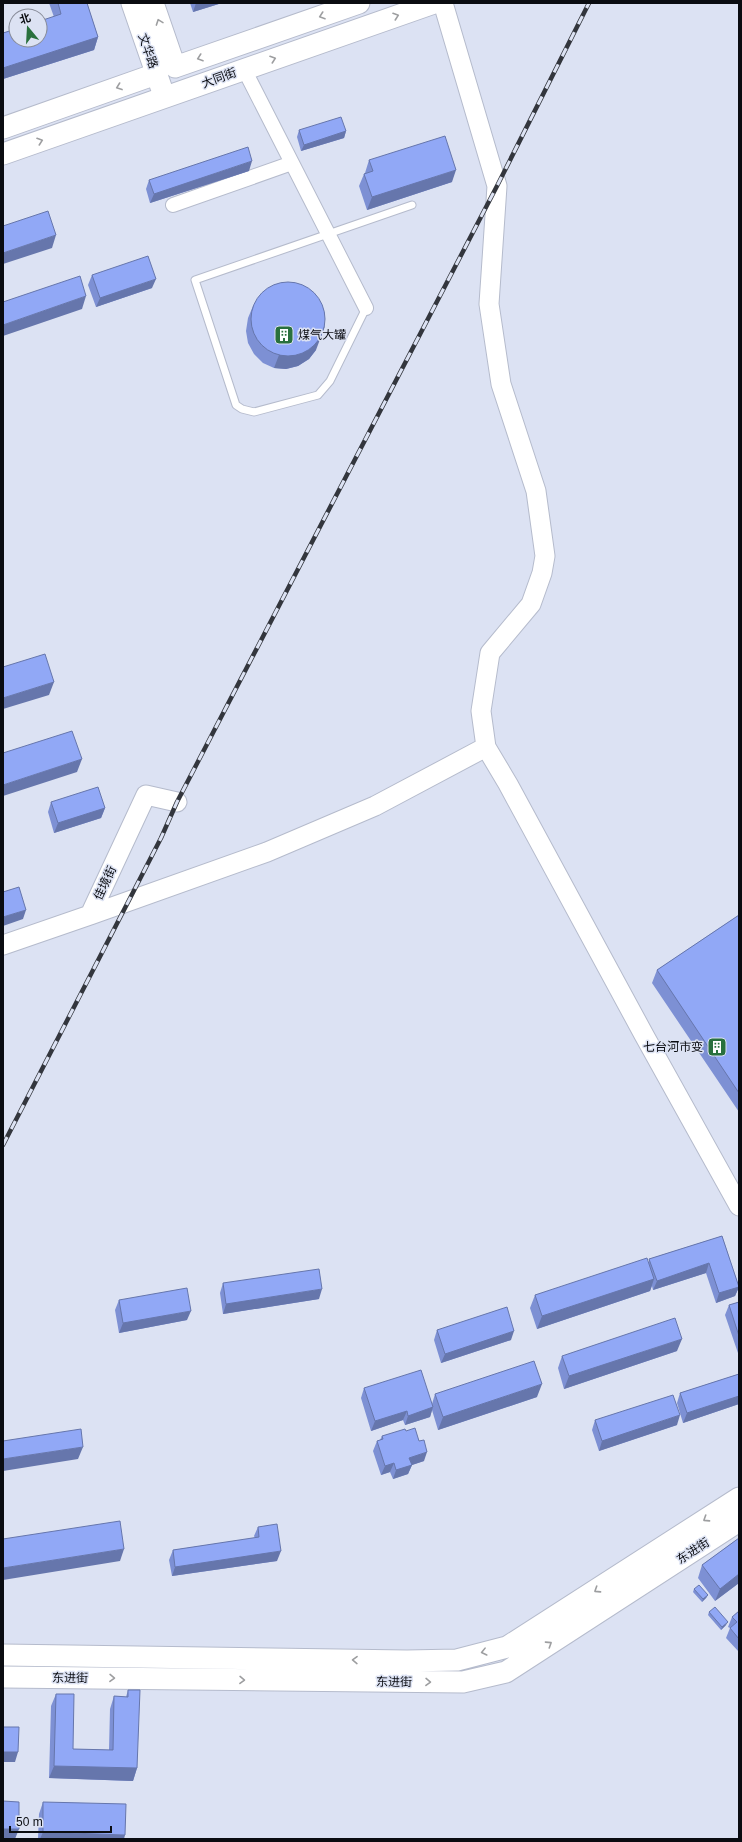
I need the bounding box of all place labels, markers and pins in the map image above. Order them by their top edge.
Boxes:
building icon: 煤气大罐 [273,324,295,346]
place label: 煤气大罐 [298,328,346,342]
building icon: 七台河市变 [706,1036,728,1058]
place label: 七台河市变 [643,1040,703,1054]

